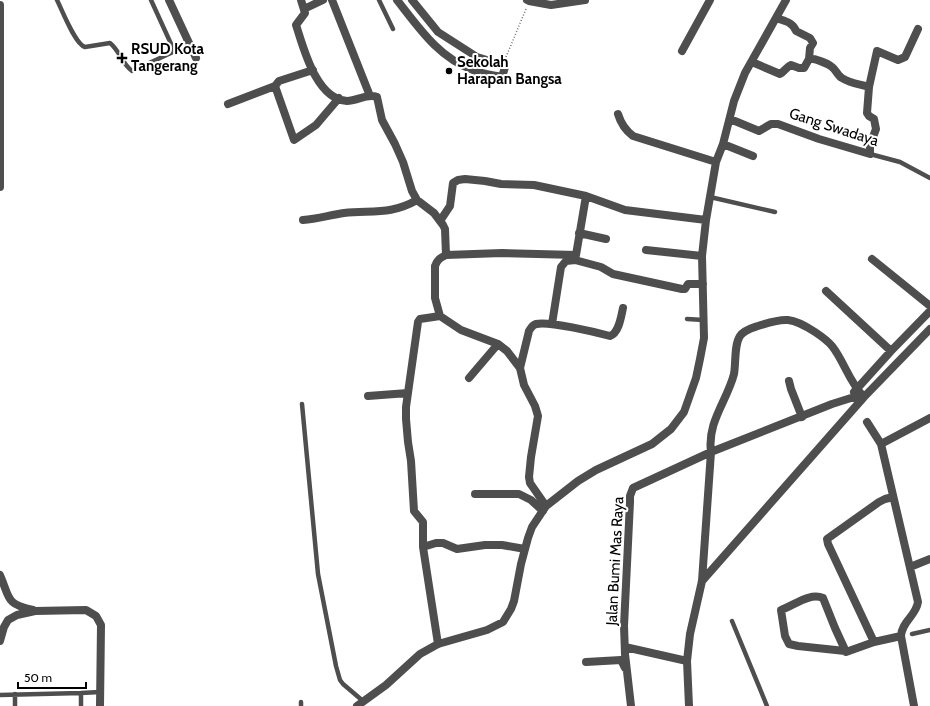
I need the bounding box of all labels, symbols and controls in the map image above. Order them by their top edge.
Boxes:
place label: RSUD Kota Tangerang [131,40,205,75]
marker: RSUD Kota Tangerang [116,52,128,64]
place label: Sekolah Harapan Bangsa [457,53,562,88]
marker: Sekolah Harapan Bangsa [444,66,454,76]
street label: Gang Swadaya [787,104,882,150]
street label: Jalan Bumi Mas Raya [603,495,627,627]
scale bar [18,664,86,690]
text: 50 m [24,670,52,685]

